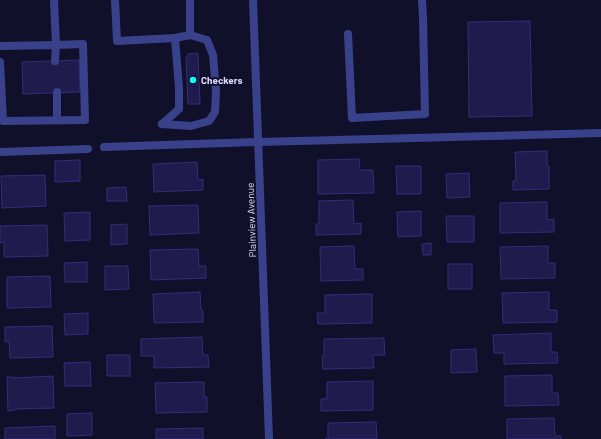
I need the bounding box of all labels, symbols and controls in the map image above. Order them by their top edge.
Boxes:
place label: Checkers [201,74,242,86]
marker: Checkers [188,75,198,85]
street label: Plainview Avenue [244,182,258,258]

